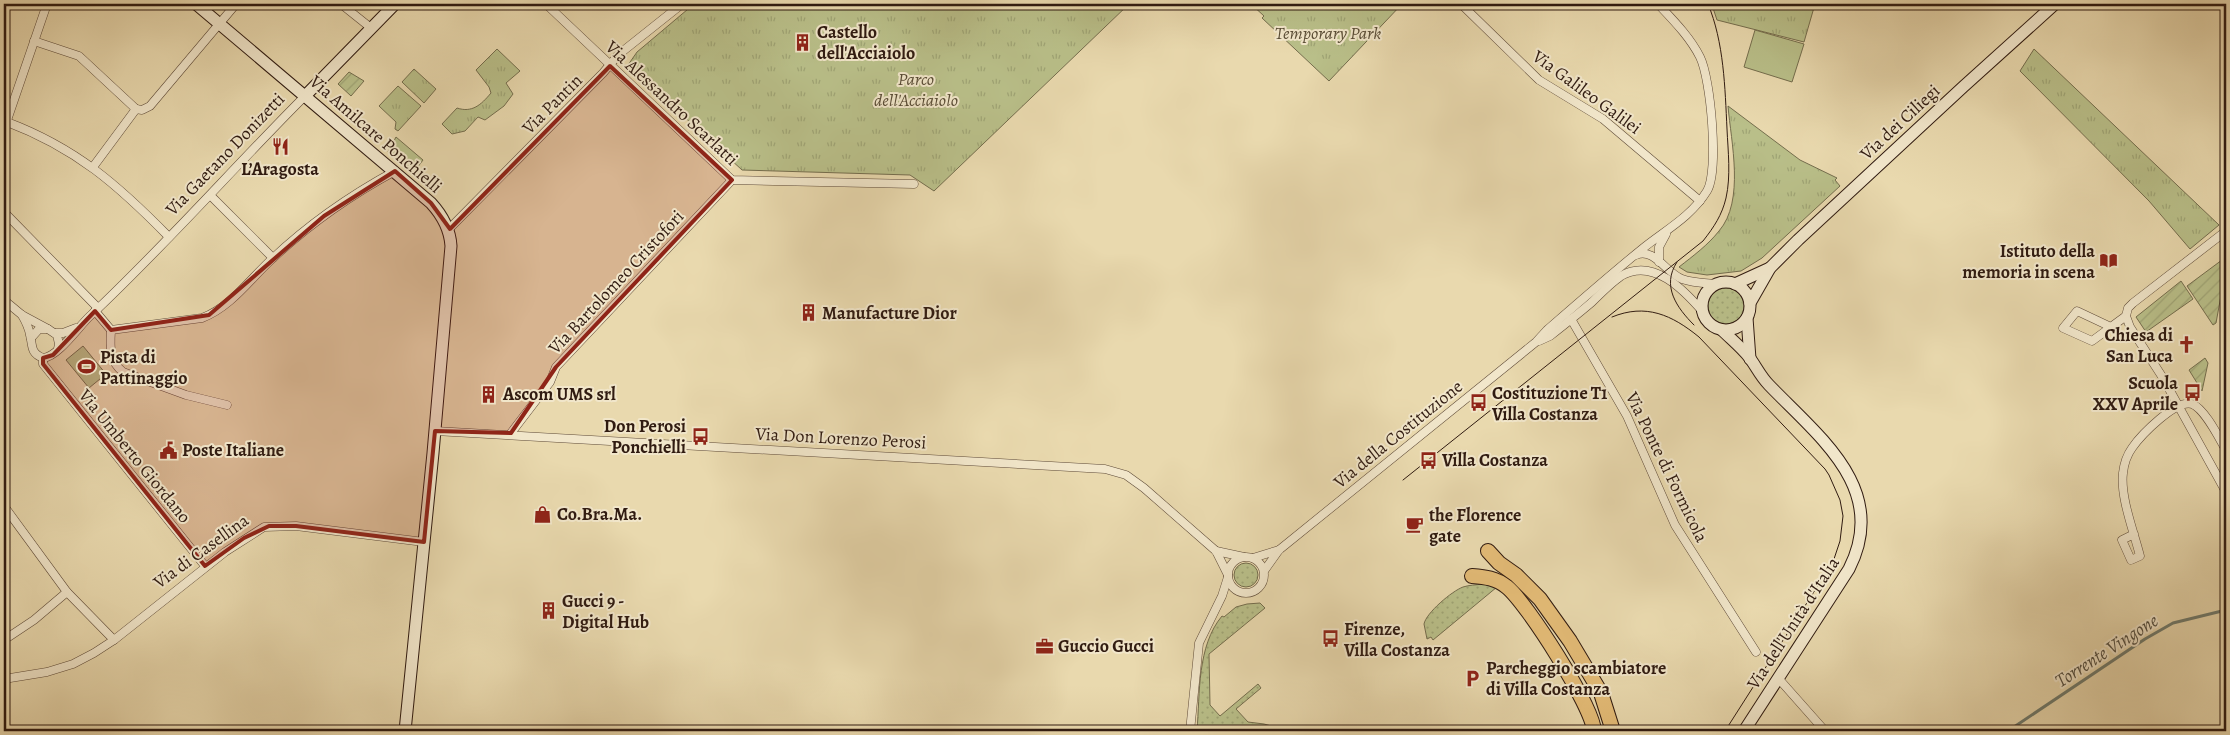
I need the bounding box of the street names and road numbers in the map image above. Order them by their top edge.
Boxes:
street label: Via Alessandro Scarlatti [600,34,744,171]
street label: Via Galileo Galilei [1527,44,1646,140]
street label: Via Amilcare Ponchielli [304,69,447,198]
street label: Via Pantin [516,69,587,140]
street label: Via dei Ciliegi [1854,79,1945,166]
street label: Via Gaetano Donizetti [159,87,290,221]
street label: Via Bartolomeo Cristofori [542,205,689,360]
street label: Via della Costituzione [1328,374,1468,494]
street label: Via Umberto Giordano [73,383,197,528]
street label: Via Ponte di Formicola [1620,387,1714,547]
street label: Via Don Lorenzo Perosi [754,421,927,454]
street label: Via di Casellina [148,508,254,594]
street label: Via dell'Unità d'Italia [1741,552,1845,695]

